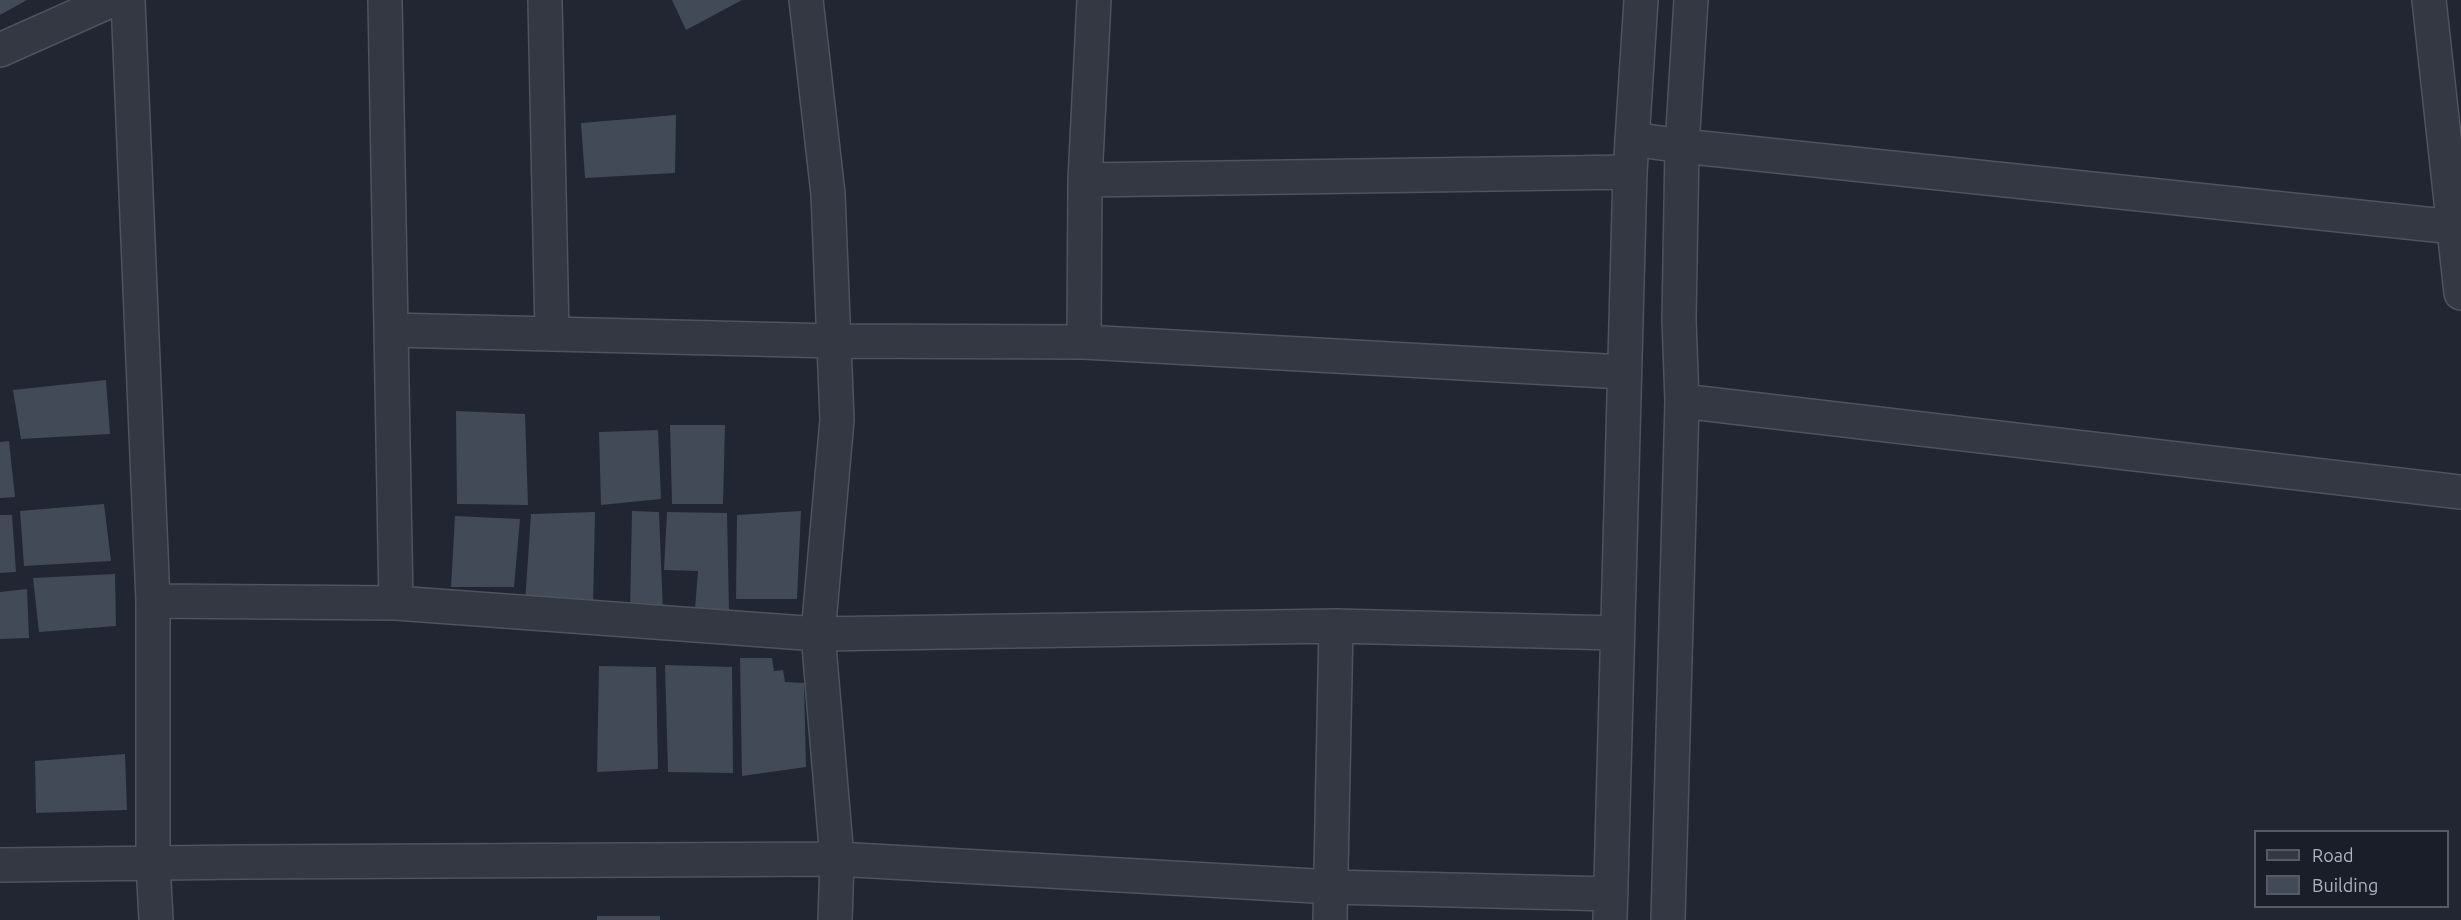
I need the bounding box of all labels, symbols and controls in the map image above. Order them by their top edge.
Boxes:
legend [2254,830,2449,908]
text: Road [2312,845,2354,865]
text: Building [2312,875,2378,895]

